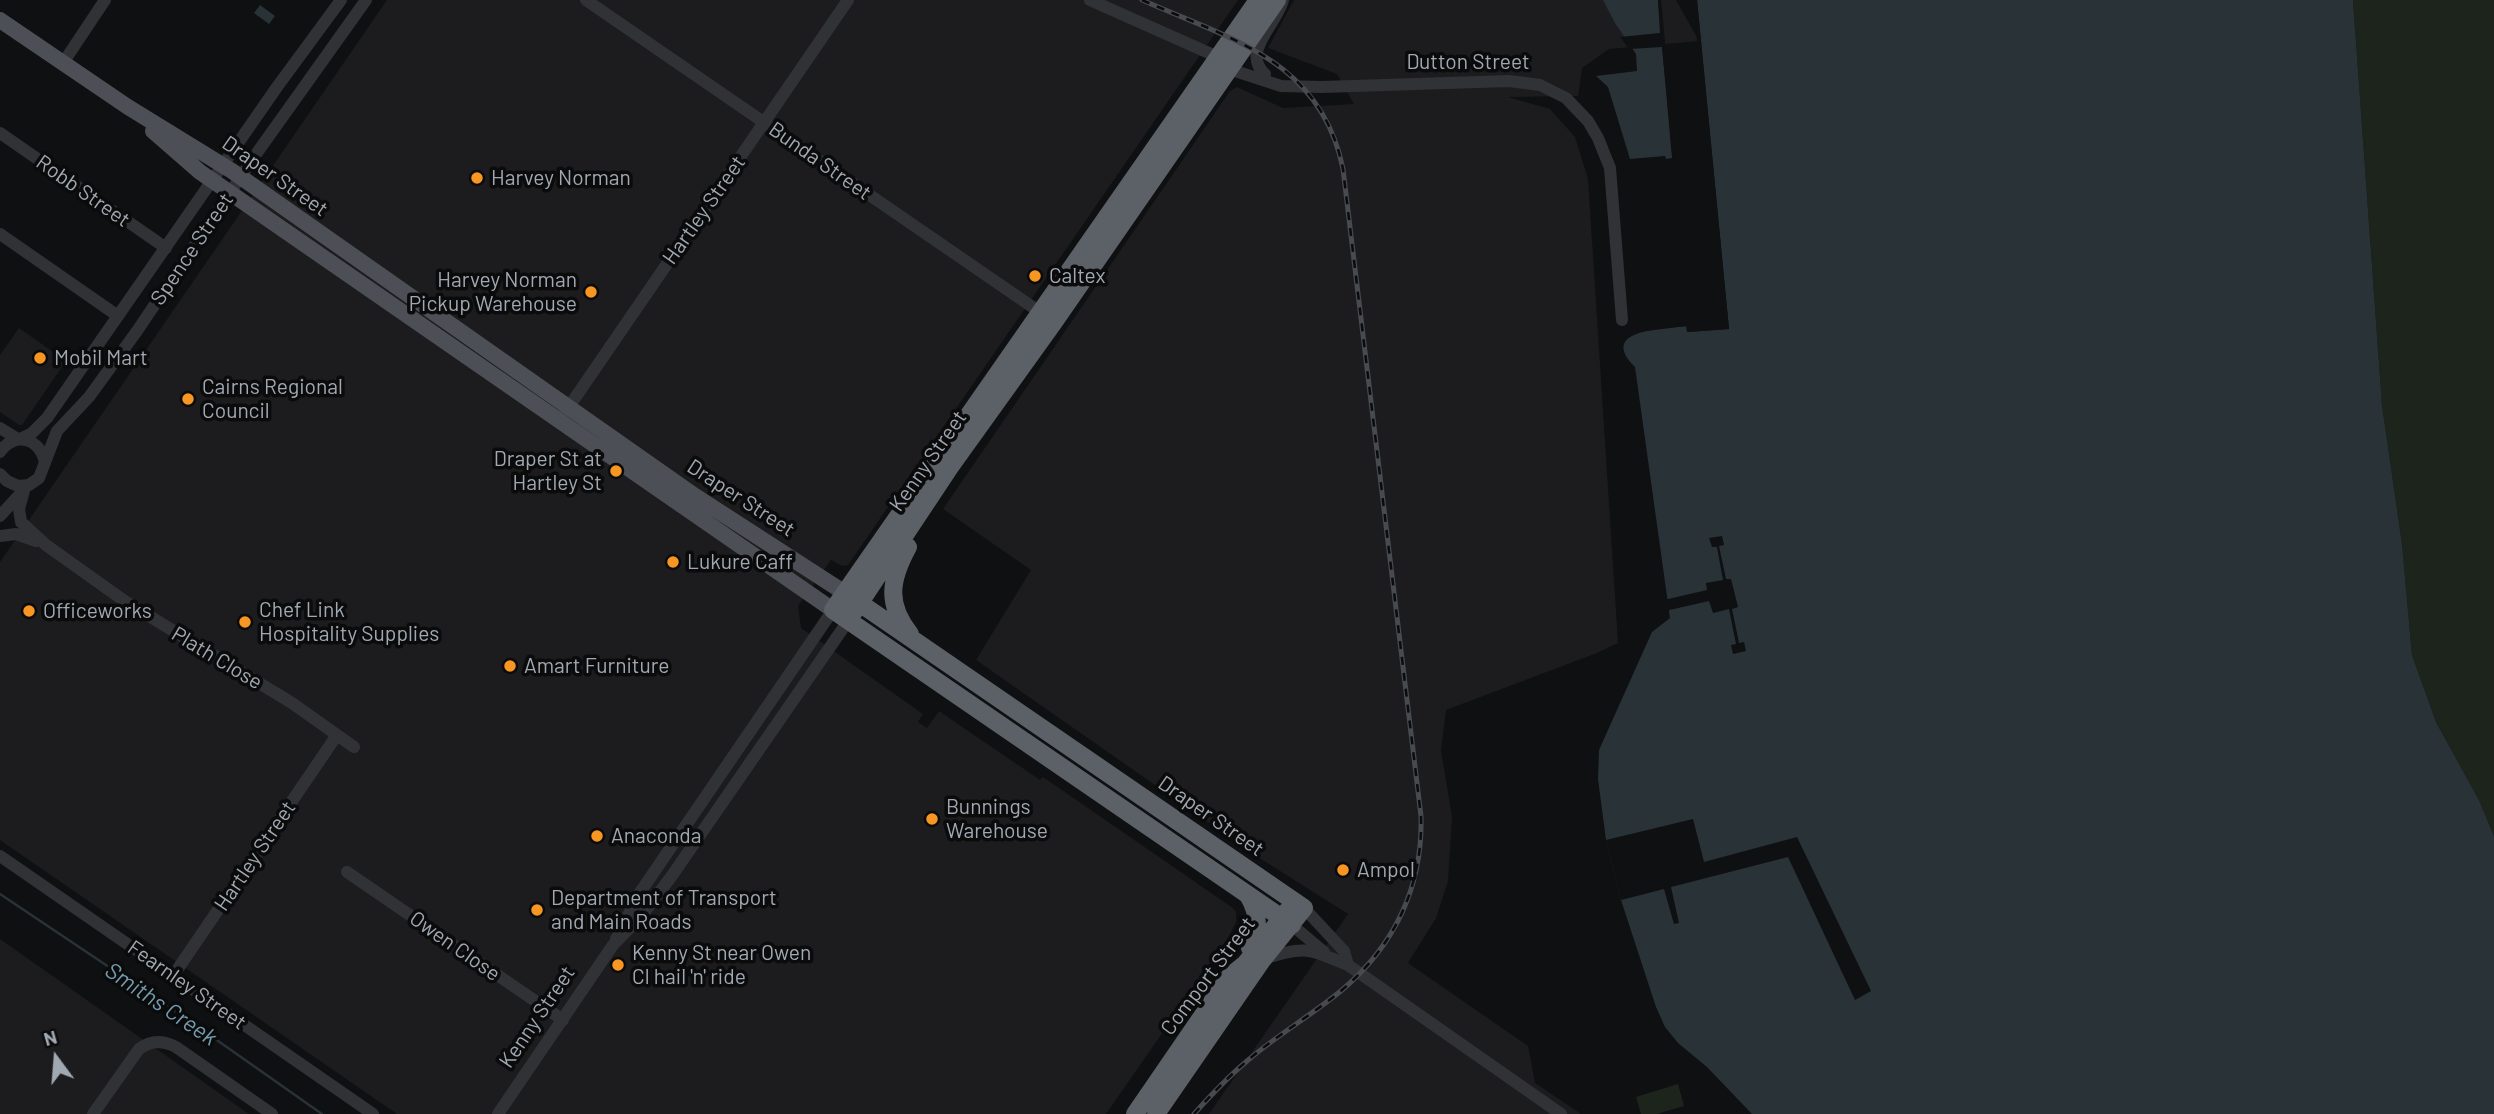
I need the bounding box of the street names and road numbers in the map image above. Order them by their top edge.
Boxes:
street label: Dutton Street [1406,49,1530,75]
street label: Bunda Street [764,117,876,205]
street label: Draper Street [217,130,333,222]
street label: Robb Street [31,150,135,232]
street label: Hartley Street [657,151,751,269]
street label: Spence Street [145,188,239,310]
street label: Kenny Street [884,406,972,516]
street label: Draper Street [683,454,799,542]
street label: Plath Close [167,621,267,695]
street label: Draper Street [1153,770,1269,862]
street label: Hartley Street [209,796,301,916]
street label: Owen Close [405,906,505,986]
street label: Comport Street [1155,912,1261,1040]
street label: Fearnley Street [123,935,251,1035]
street label: Kenny Street [494,961,580,1073]

